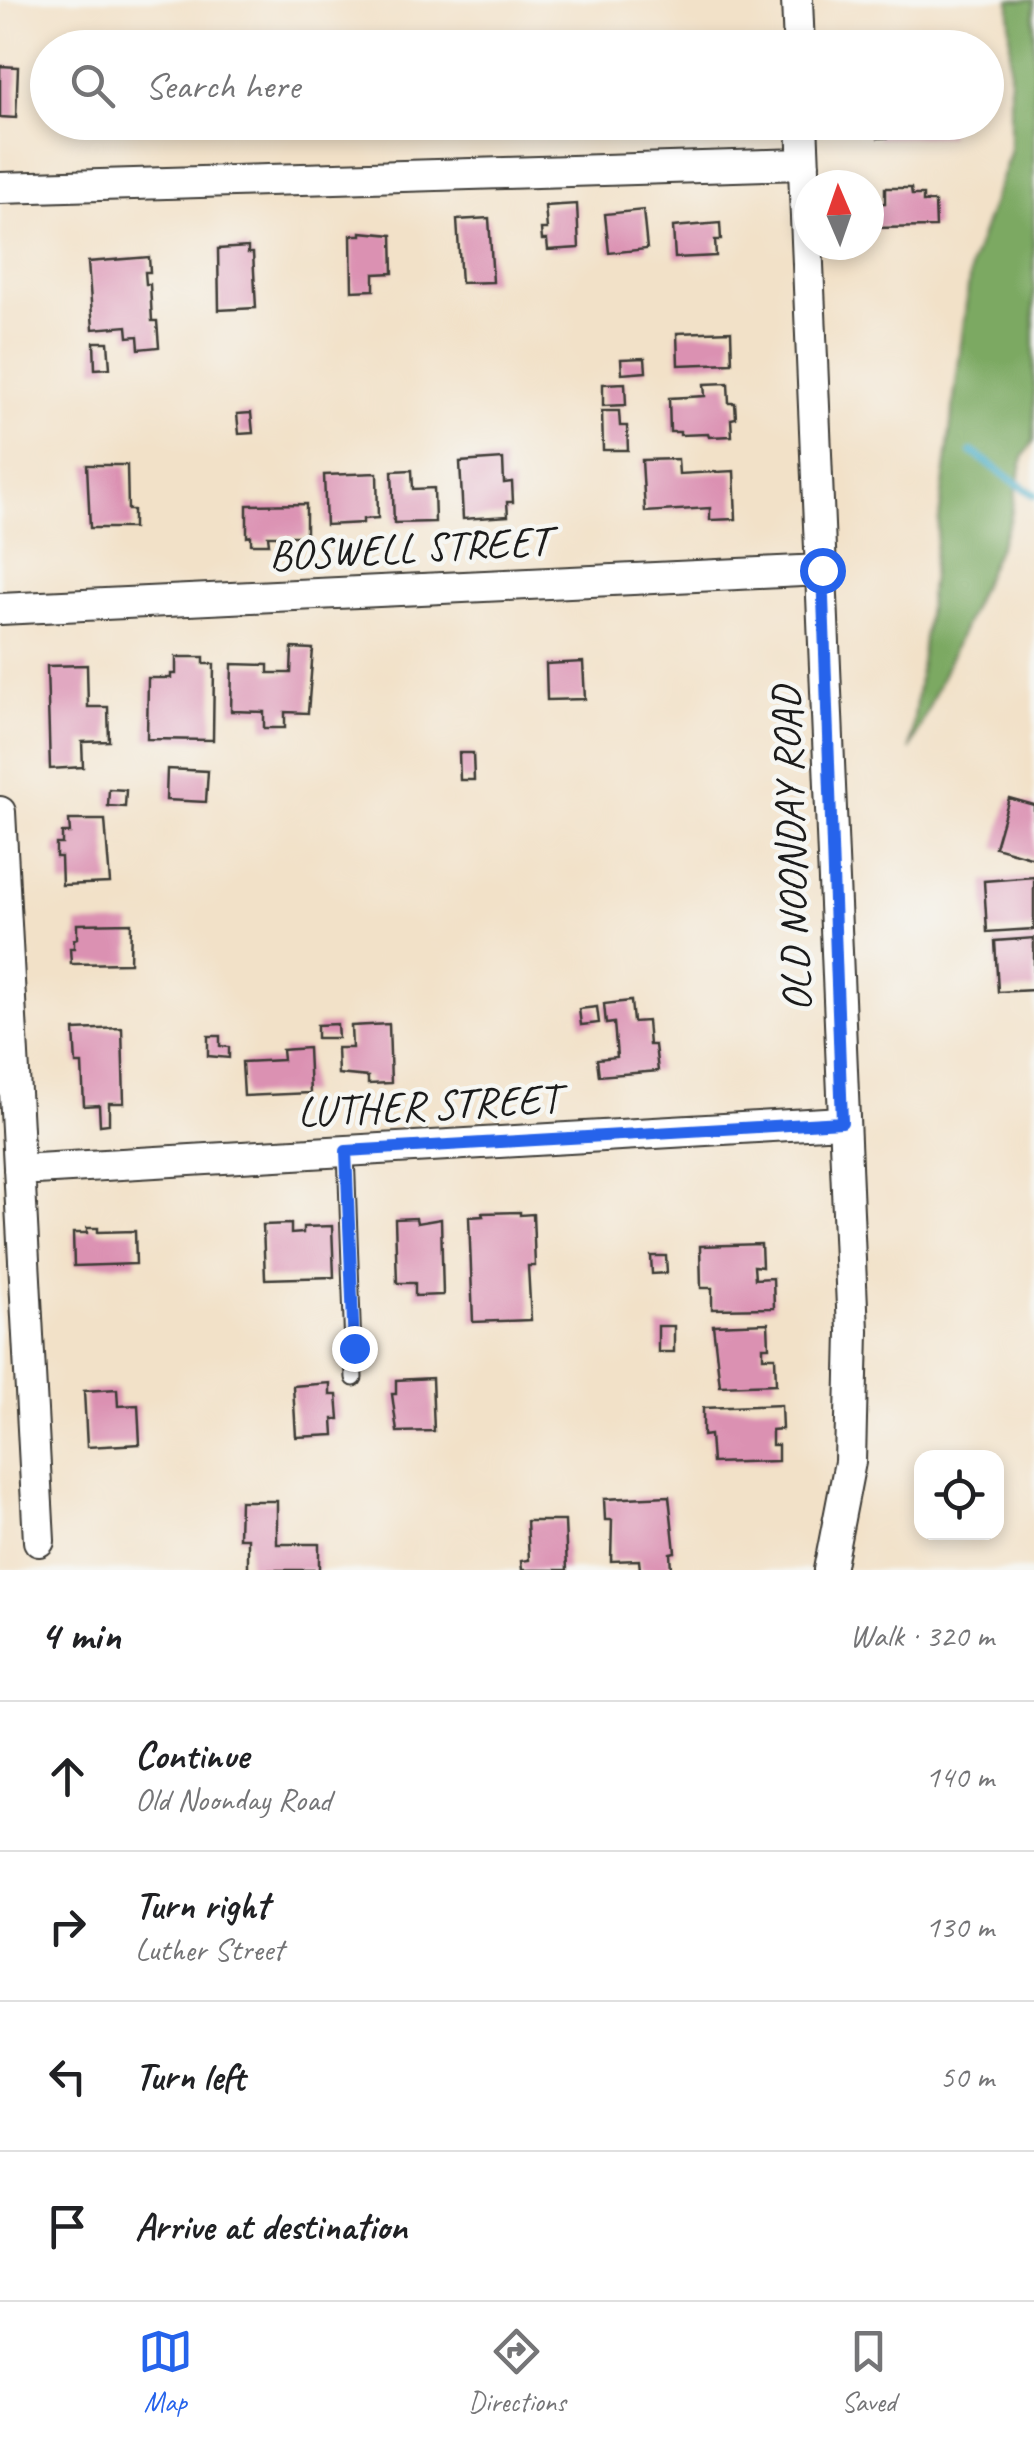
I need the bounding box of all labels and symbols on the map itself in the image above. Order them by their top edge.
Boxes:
north arrow [794,170,884,260]
street label: BOSWELL STREET [268,514,561,582]
route start [800,548,846,594]
street label: OLD NOONDAY ROAD [759,683,824,1012]
street label: LUTHER STREET [296,1072,570,1139]
route end [332,1326,378,1372]

